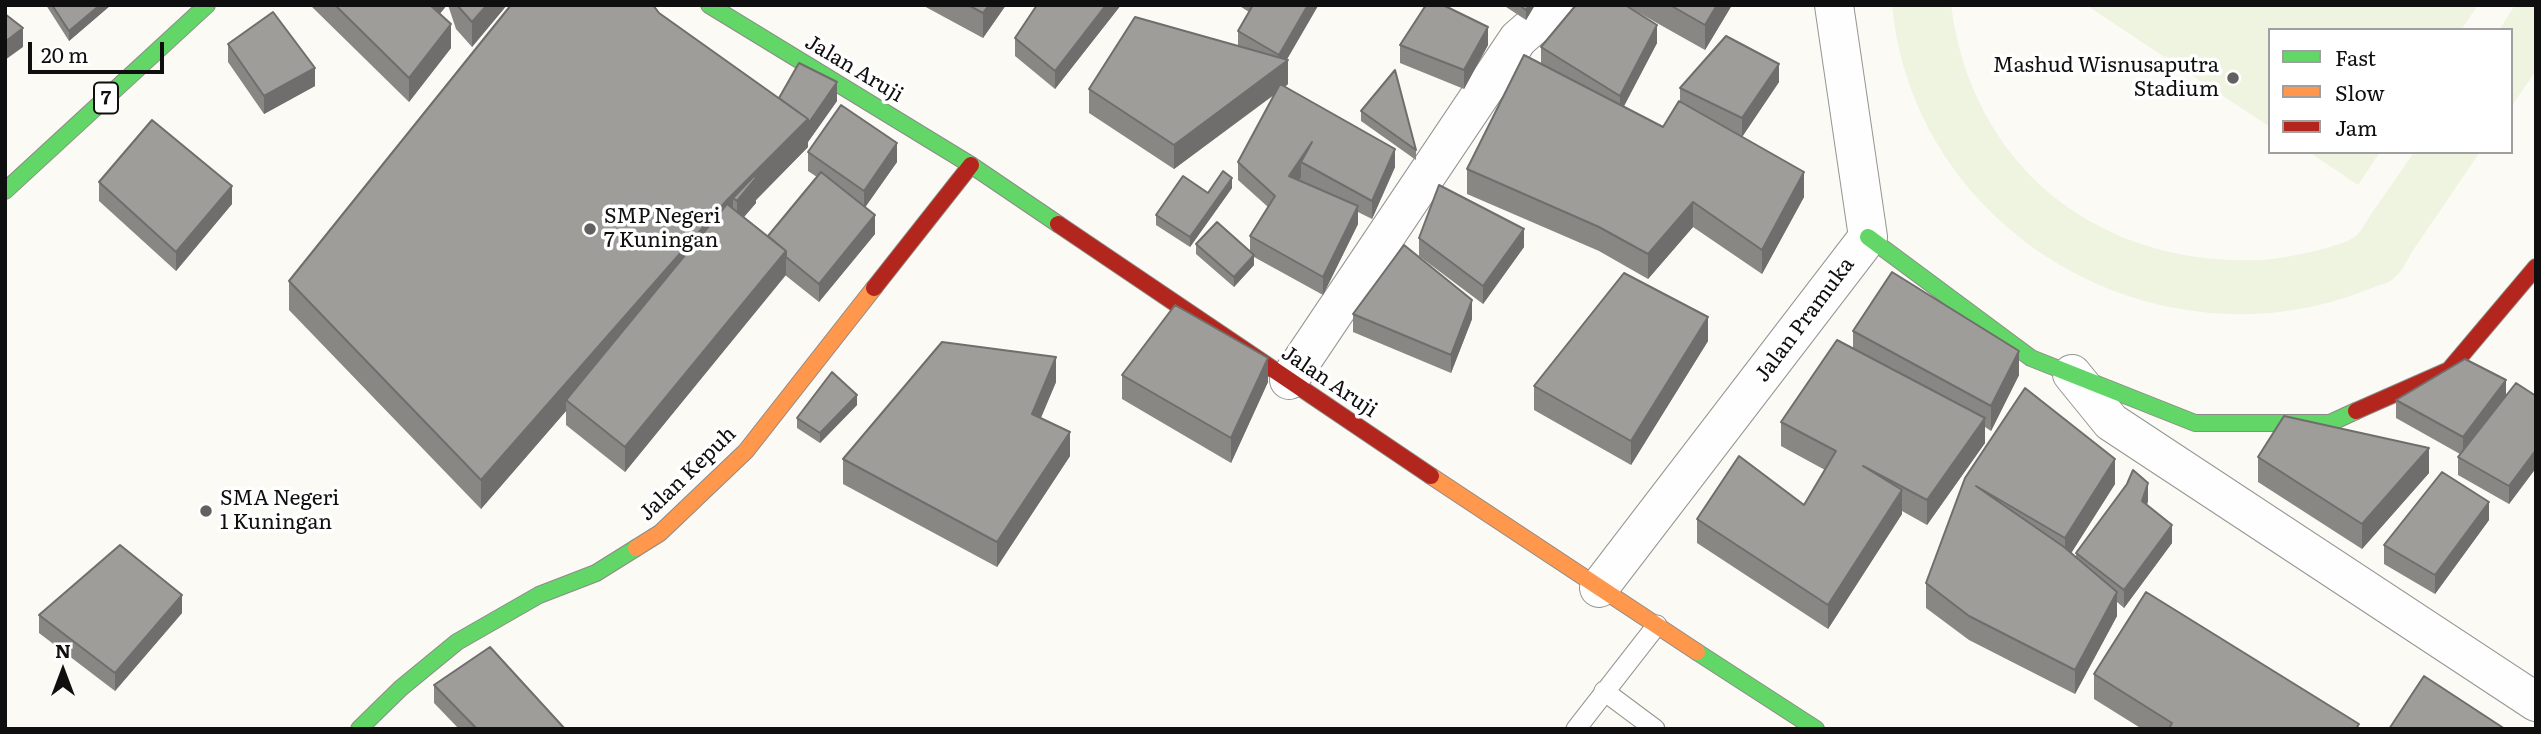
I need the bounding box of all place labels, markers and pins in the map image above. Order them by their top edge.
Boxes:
place label: Mashud Wisnusaputra Stadium [1993,53,2219,103]
marker: Mashud Wisnusaputra Stadium [2225,70,2241,86]
place label: SMP Negeri 7 Kuningan [604,204,721,254]
marker: SMP Negeri 7 Kuningan [582,221,598,237]
place label: SMA Negeri 1 Kuningan [220,486,339,536]
marker: SMA Negeri 1 Kuningan [198,503,214,519]

